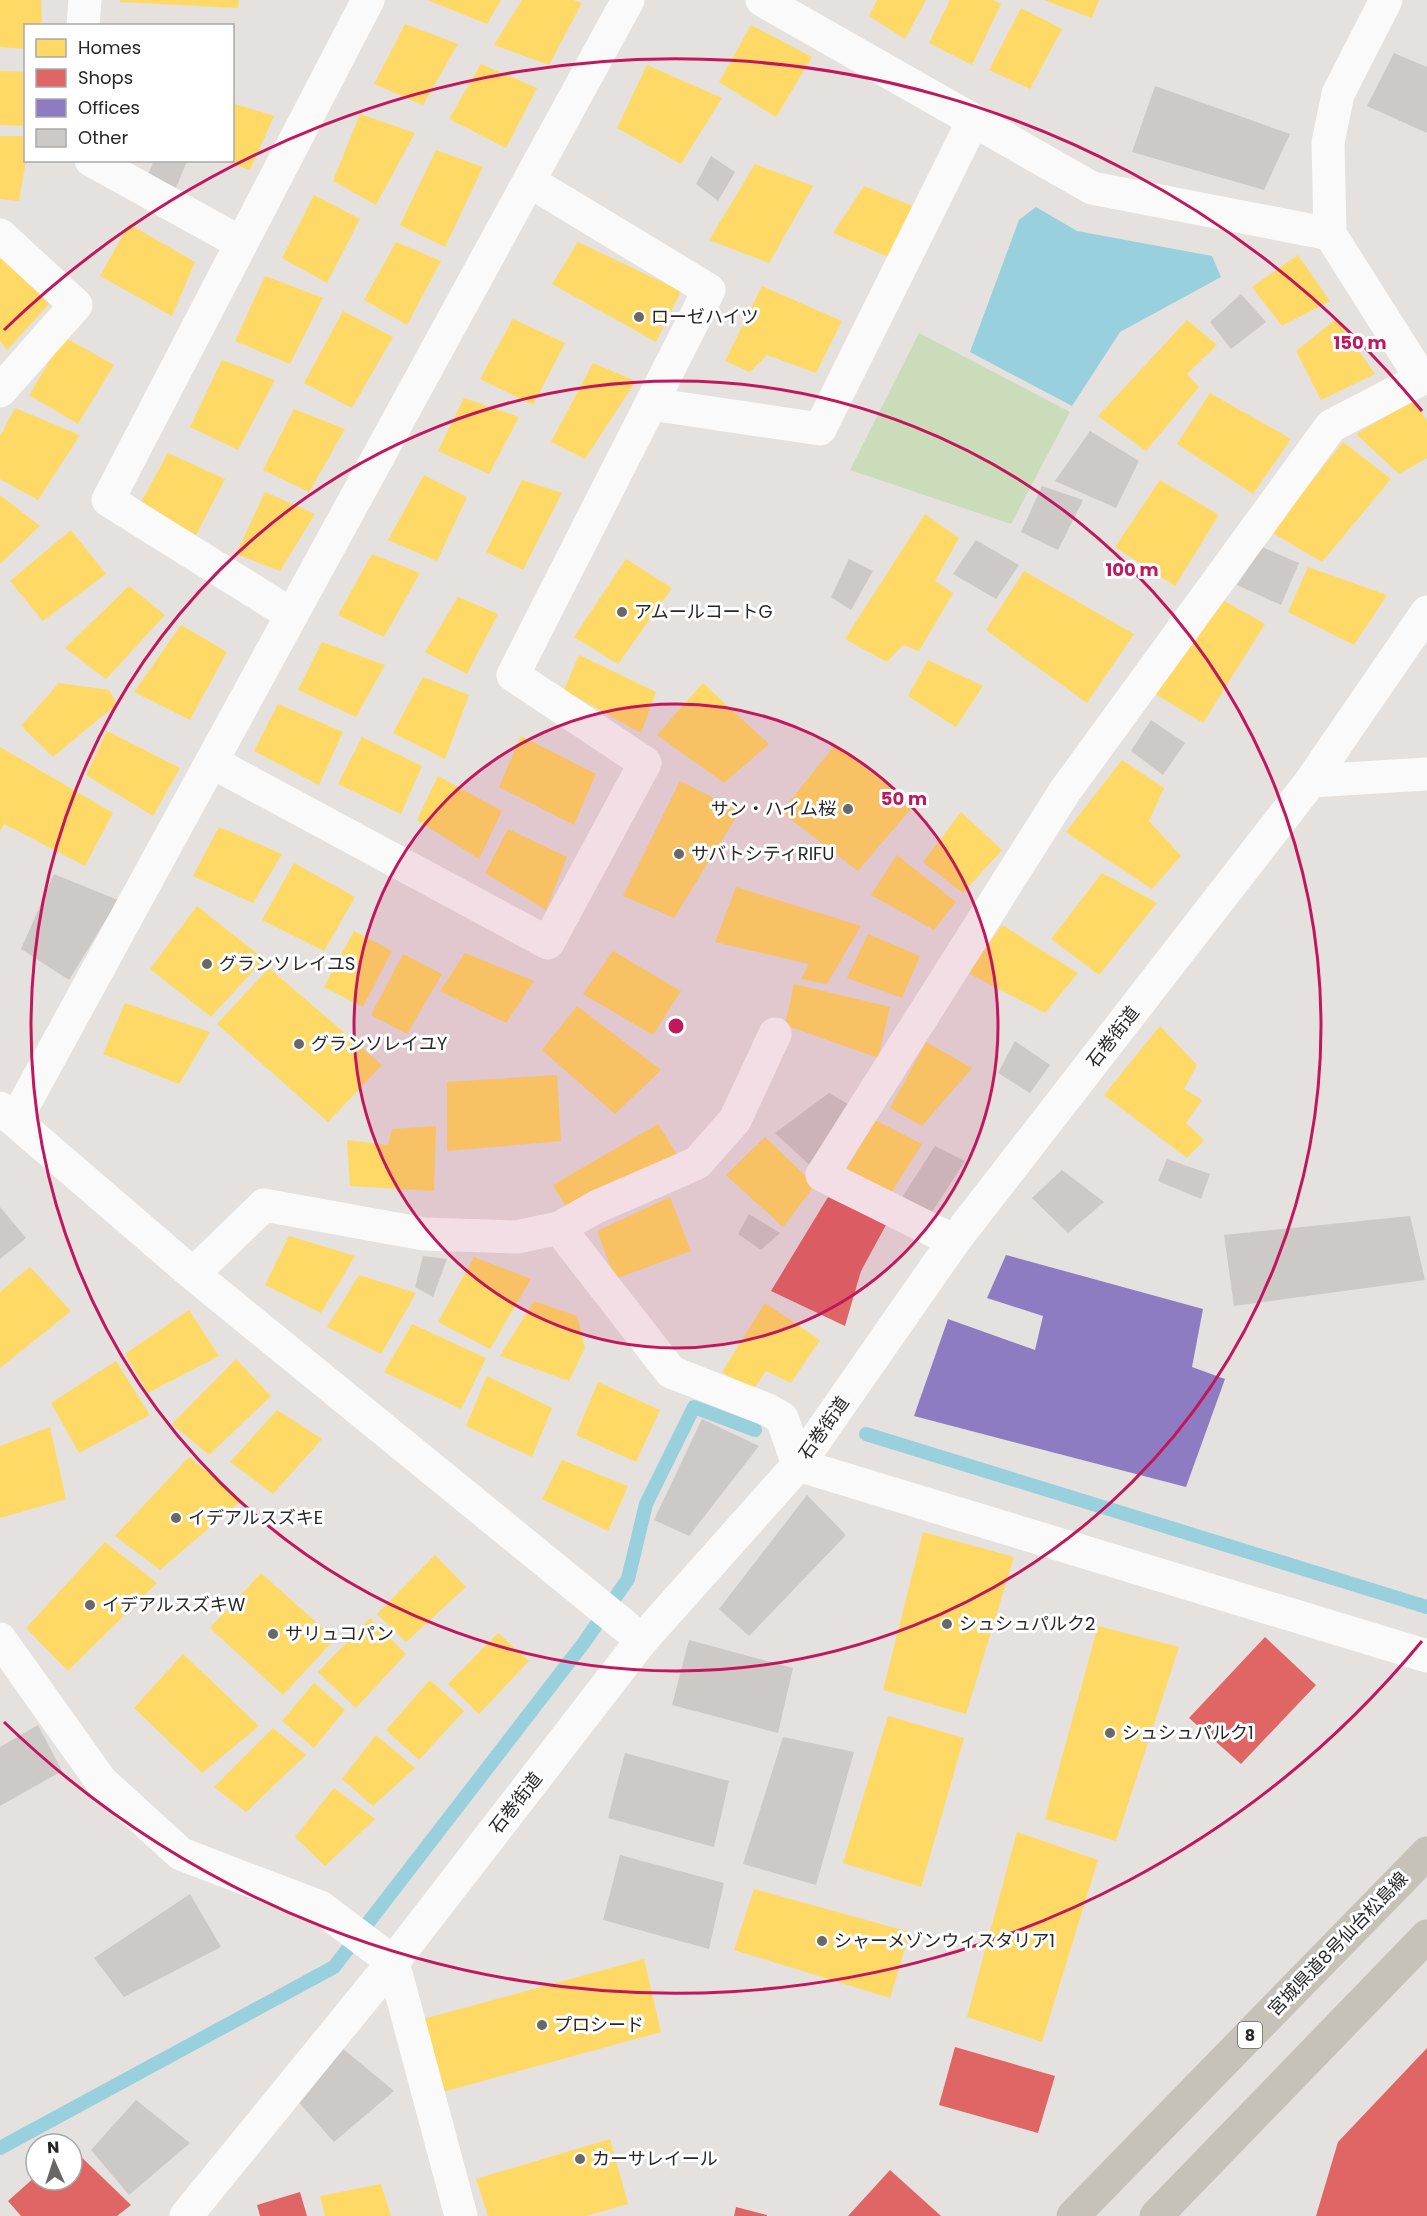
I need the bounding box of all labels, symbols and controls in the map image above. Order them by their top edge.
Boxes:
legend [24,24,234,162]
text: Homes [78,35,141,60]
text: Shops [78,65,133,90]
text: Offices [78,95,140,120]
text: Other [78,125,128,150]
place label: ローゼハイツ [651,304,759,329]
marker: ローゼハイツ [632,310,646,324]
text: 150 m [1333,330,1387,355]
text: 100 m [1105,557,1159,582]
place label: アムールコートG [634,599,772,624]
marker: アムールコートG [615,605,629,619]
text: 50 m [881,786,927,811]
place label: サン・ハイム桜 [711,796,836,821]
marker: サン・ハイム桜 [841,802,855,816]
place label: サバトシティRIFU [691,841,834,866]
marker: サバトシティRIFU [672,847,686,861]
place label: グランソレイユS [219,951,355,976]
marker: グランソレイユS [200,957,214,971]
street label: 石巻街道 [1081,1001,1145,1073]
centre of rings [666,1016,686,1036]
place label: グランソレイユY [311,1031,448,1056]
marker: グランソレイユY [292,1037,306,1051]
street label: 石巻街道 [793,1391,854,1464]
place label: イデアルスズキE [188,1505,323,1530]
marker: イデアルスズキE [169,1511,183,1525]
place label: イデアルスズキW [102,1592,246,1617]
marker: イデアルスズキW [83,1598,97,1612]
place label: シュシュパルク2 [959,1611,1095,1636]
marker: シュシュパルク2 [940,1617,954,1631]
place label: サリュコパン [285,1621,394,1646]
marker: サリュコパン [266,1627,280,1641]
place label: シュシュパルク1 [1122,1720,1254,1745]
marker: シュシュパルク1 [1103,1726,1117,1740]
street label: 石巻街道 [484,1767,548,1839]
street label: 宮城県道8号仙台松島線 [1262,1866,1413,2021]
place label: シャーメゾンウィスタリア1 [834,1928,1055,1953]
marker: シャーメゾンウィスタリア1 [815,1934,829,1948]
place label: プロシード [554,2012,644,2037]
marker: プロシード [535,2018,549,2032]
road number: 8 [1238,2022,1262,2048]
north arrow [24,2132,84,2192]
text: N [47,2136,60,2159]
place label: カーサレイール [592,2146,718,2171]
marker: カーサレイール [573,2152,587,2166]

